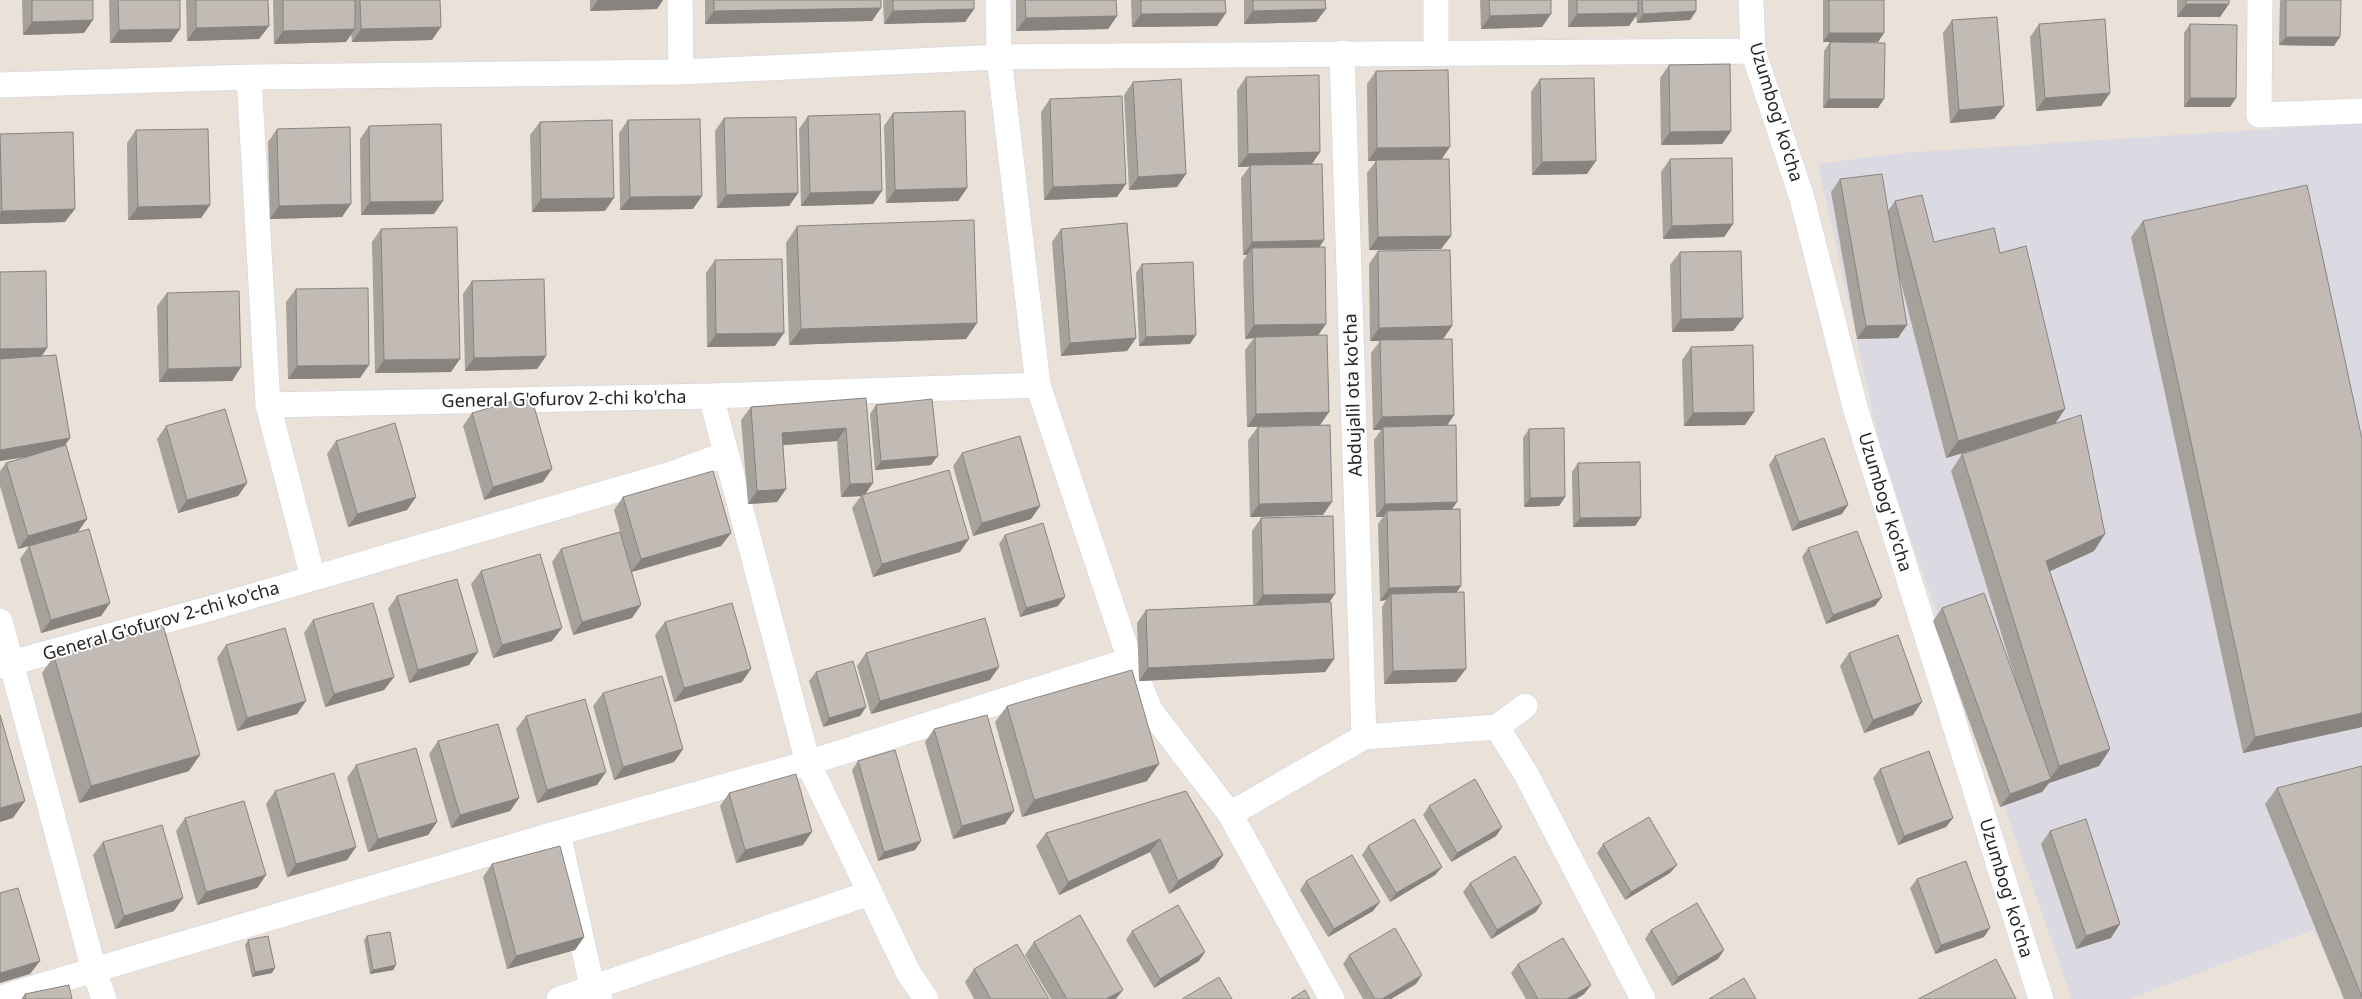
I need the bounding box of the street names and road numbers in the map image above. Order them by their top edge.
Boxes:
street label: Uzumbog' ko'cha [1744,39,1810,184]
street label: Abdujalil ota ko'cha [1337,313,1367,477]
street label: General G'ofurov 2-chi ko'cha [441,384,687,412]
street label: Uzumbog' ko'cha [1853,429,1919,574]
street label: General G'ofurov 2-chi ko'cha [40,575,282,665]
street label: Uzumbog' ko'cha [1974,815,2040,960]

